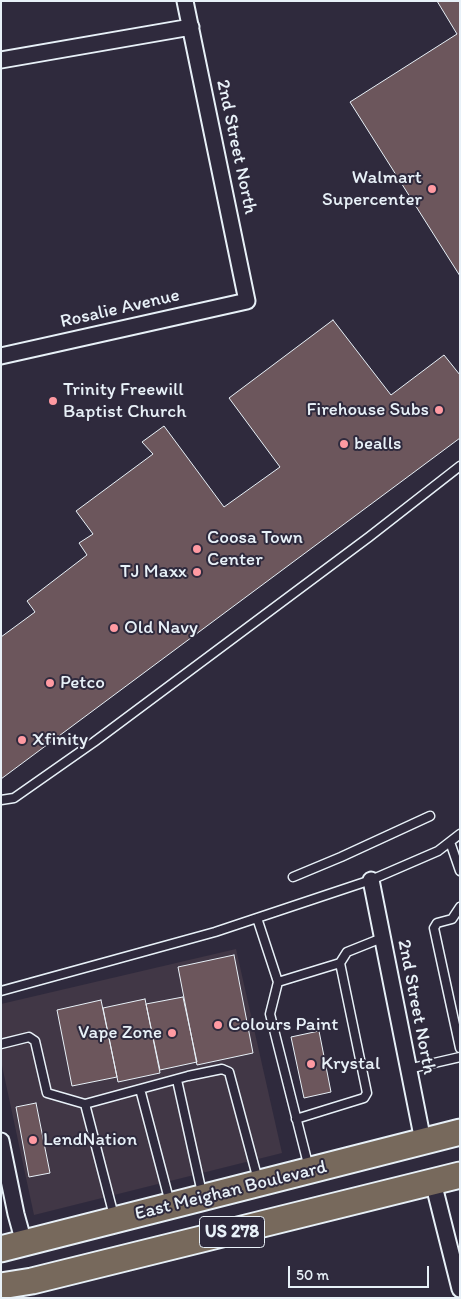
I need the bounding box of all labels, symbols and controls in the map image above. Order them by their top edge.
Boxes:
street label: 2nd Street North [211,78,261,216]
place label: Walmart Supercenter [322,167,422,211]
marker: Walmart Supercenter [426,183,438,195]
street label: Rosalie Avenue [58,284,182,334]
place label: Trinity Freewill Baptist Church [63,379,186,423]
marker: Trinity Freewill Baptist Church [47,395,59,407]
place label: Firehouse Subs [307,399,429,421]
marker: Firehouse Subs [433,404,445,416]
place label: bealls [354,433,401,455]
marker: bealls [338,438,350,450]
place label: Coosa Town Center [207,527,303,571]
marker: Coosa Town Center [191,543,203,555]
place label: TJ Maxx [120,561,187,583]
marker: TJ Maxx [191,566,203,578]
place label: Old Navy [124,617,198,639]
marker: Old Navy [108,622,120,634]
place label: Petco [60,672,105,694]
marker: Petco [44,677,56,689]
place label: Xfinity [32,729,88,751]
marker: Xfinity [16,734,28,746]
street label: 2nd Street North [392,938,440,1076]
place label: Colours Paint [228,1014,338,1036]
marker: Colours Paint [212,1019,224,1031]
place label: Vape Zone [78,1022,162,1044]
marker: Vape Zone [166,1027,178,1039]
place label: Krystal [321,1053,380,1075]
marker: Krystal [305,1058,317,1070]
place label: LendNation [43,1129,137,1151]
marker: LendNation [27,1134,39,1146]
street label: East Meighan Boulevard [133,1156,329,1226]
road number: US 278 [200,1216,264,1248]
scale bar [291,1256,432,1288]
text: 50 m [296,1266,329,1284]

